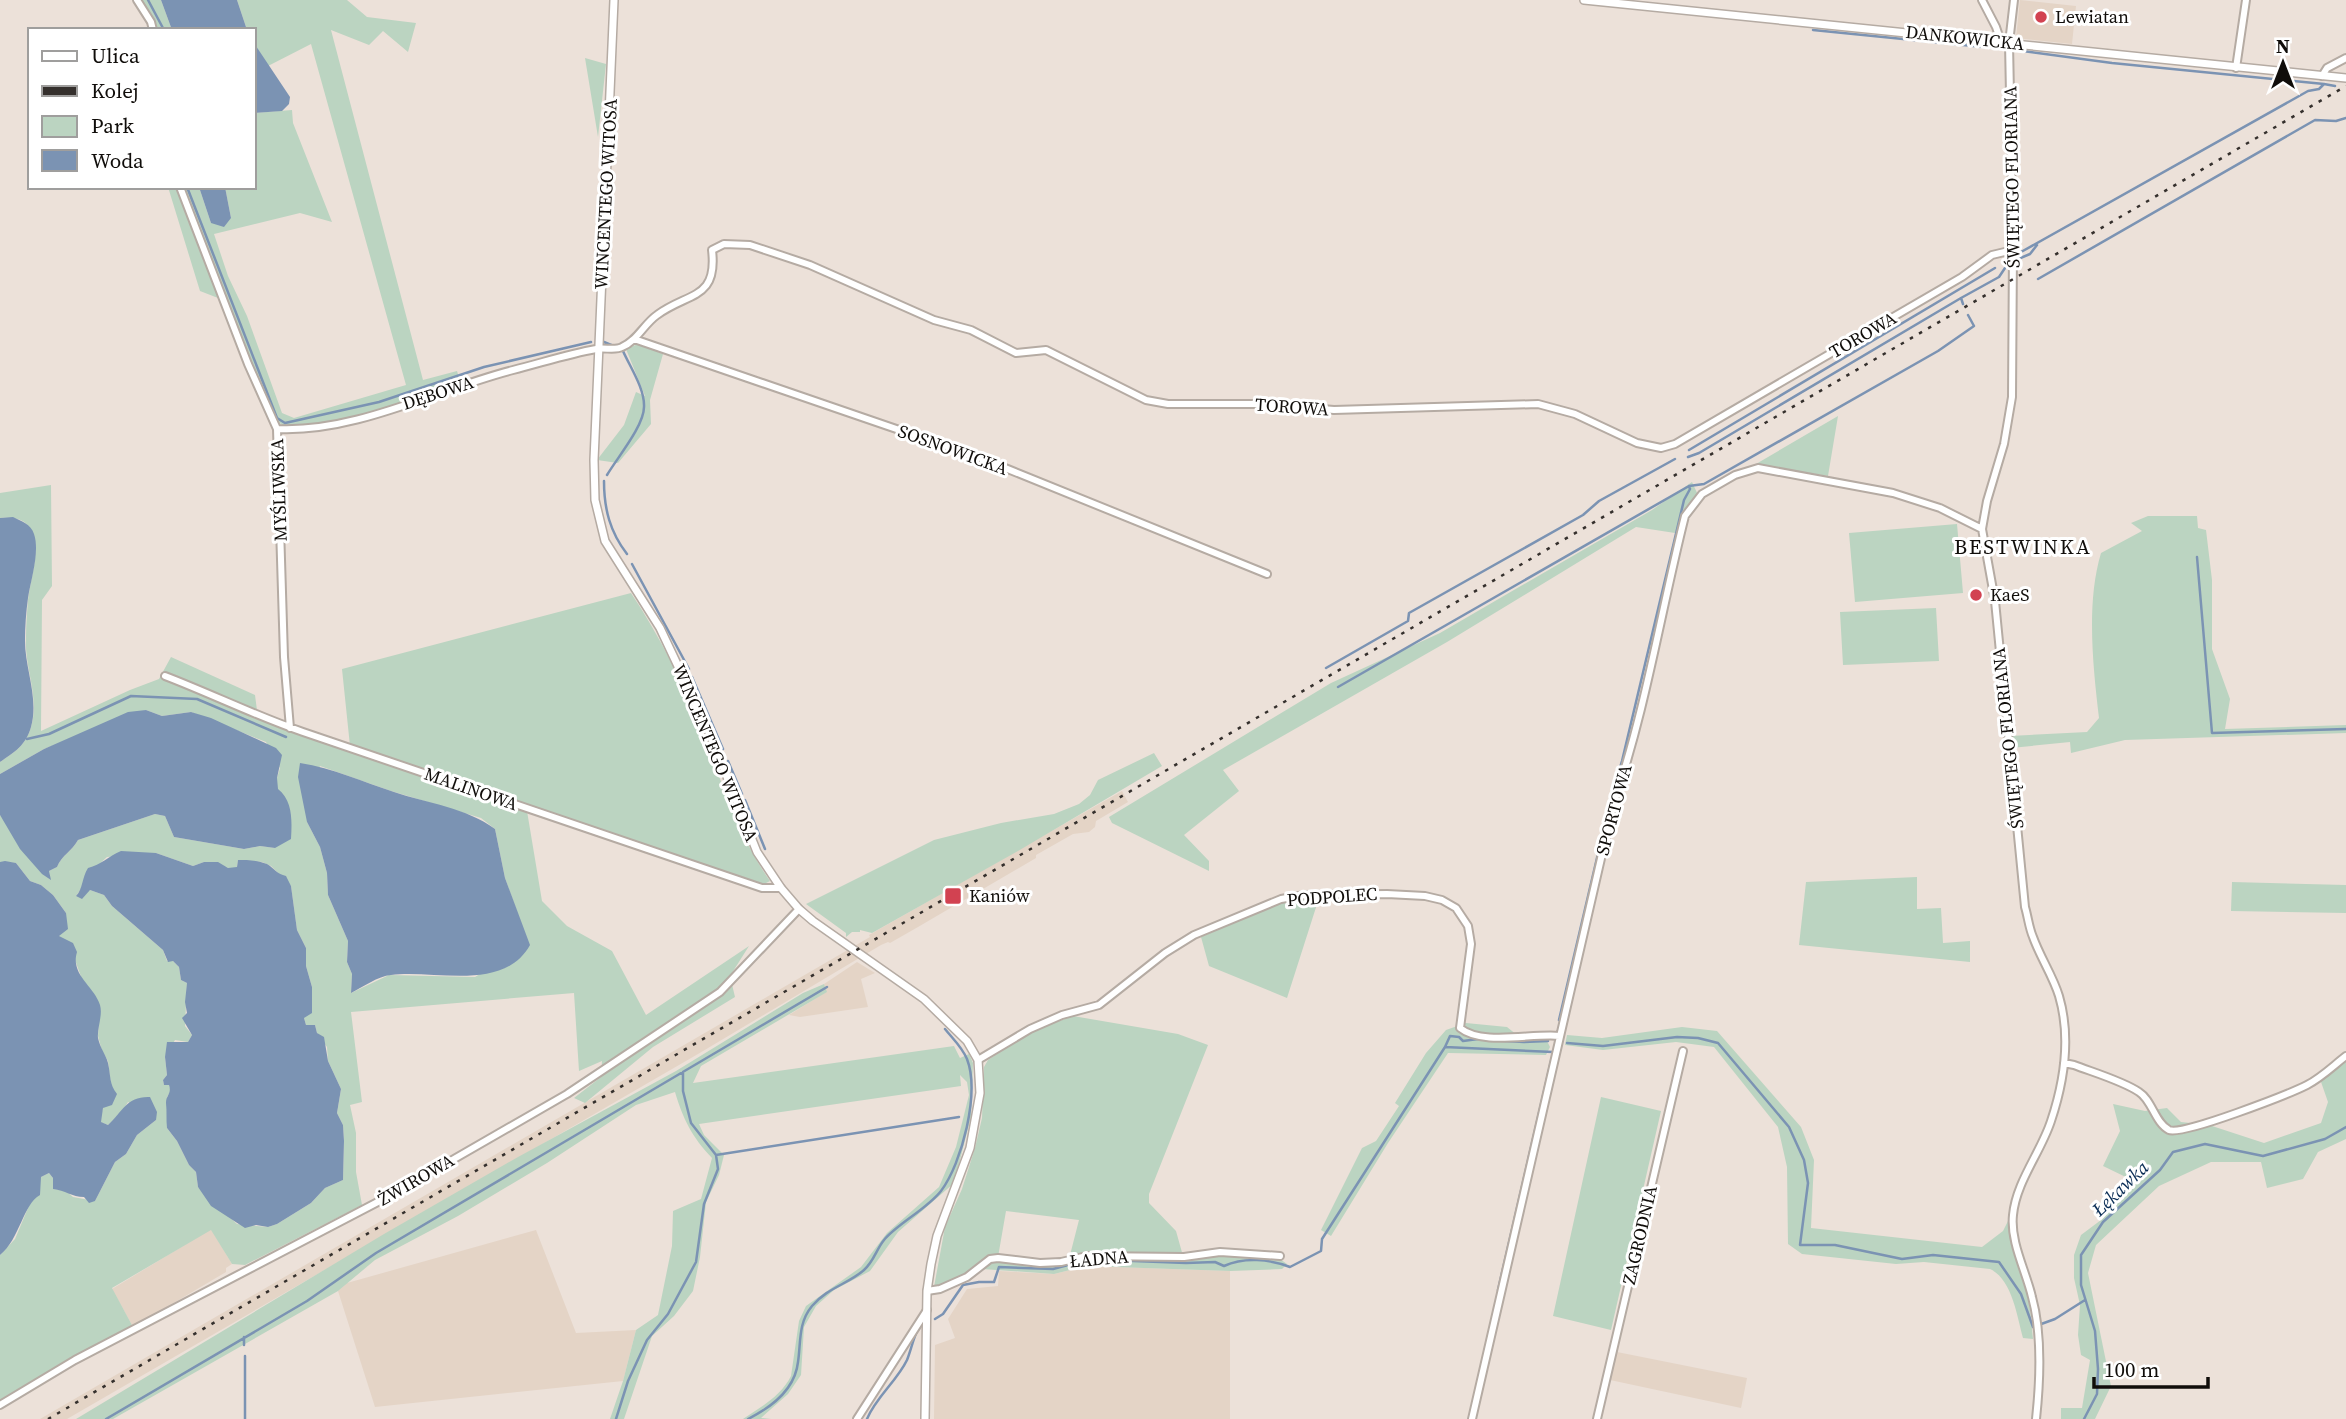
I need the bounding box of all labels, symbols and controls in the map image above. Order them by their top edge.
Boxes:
place label: Lewiatan [2055,4,2129,29]
marker: Lewiatan [2033,9,2049,25]
street label: DANKOWICKA [1904,19,2026,56]
legend [28,28,256,189]
north arrow [2248,28,2318,98]
text: N [2276,33,2290,59]
text: Ulica [91,41,140,70]
text: Kolej [91,76,139,105]
street label: ŚWIĘTEGO FLORIANA [1997,86,2026,268]
street label: WINCENTEGO WITOSA [588,98,623,290]
text: Park [91,111,135,140]
text: Woda [91,146,144,175]
street label: TOROWA [1825,305,1901,364]
street label: DĘBOWA [399,369,477,416]
street label: TOROWA [1254,391,1330,422]
street label: SOSNOWICKA [895,418,1012,481]
street label: MYŚLIWSKA [264,438,293,542]
district label: BESTWINKA [1954,532,2092,561]
place label: KaeS [1990,582,2029,607]
marker: KaeS [1968,587,1984,603]
street label: ŚWIĘTEGO FLORIANA [1986,646,2029,830]
street label: WINCENTEGO WITOSA [667,660,764,846]
street label: MALINOWA [421,761,521,816]
street label: SPORTOWA [1589,762,1638,858]
street label: PODPOLEC [1286,881,1378,912]
place label: Kaniów [969,883,1030,908]
marker: Kaniów [943,886,963,906]
street label: ŻWIROWA [373,1148,459,1212]
water label: Łękawka [2085,1154,2154,1222]
street label: ZAGRODNIA [1616,1183,1663,1287]
street label: ŁADNA [1068,1243,1130,1274]
scale bar [2094,1346,2208,1390]
text: 100 m [2104,1355,2159,1384]

